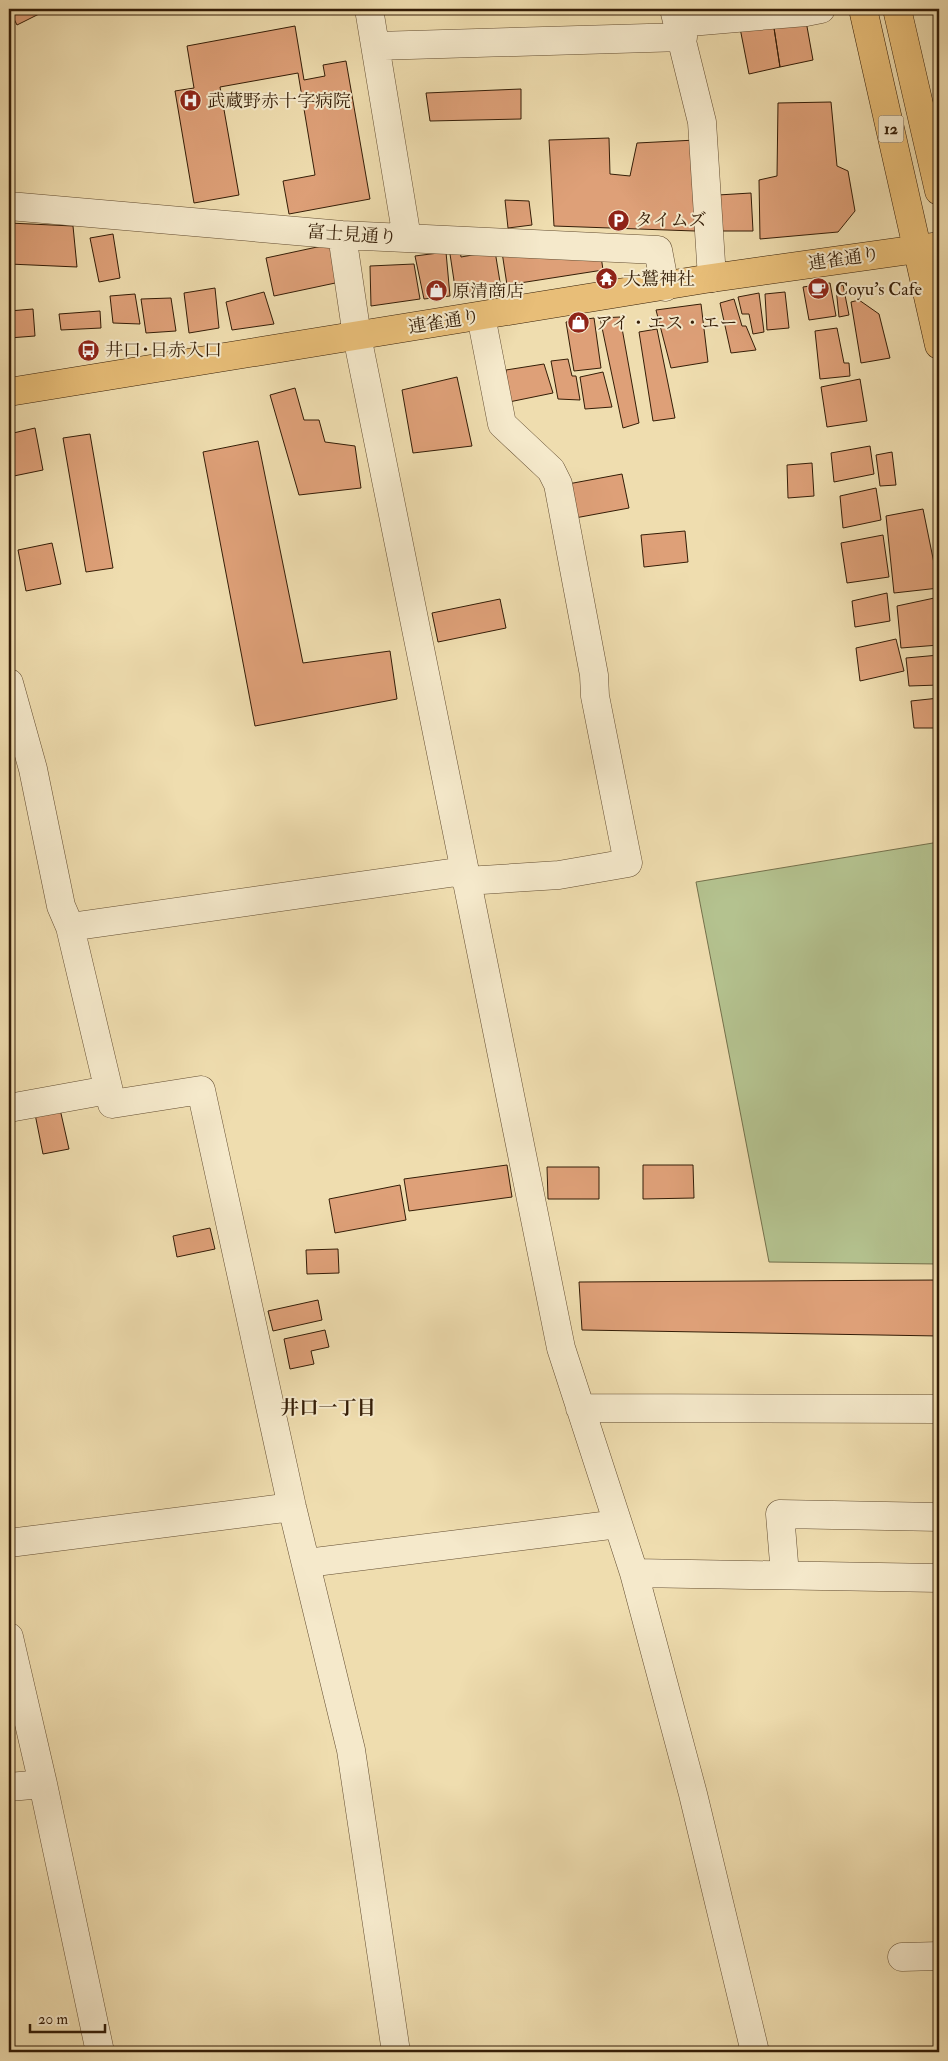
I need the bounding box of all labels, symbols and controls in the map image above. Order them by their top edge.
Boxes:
hospital icon: 武蔵野赤十字病院 [179,89,203,113]
place label: 武蔵野赤十字病院 [207,90,351,113]
road number: 12 [878,116,904,142]
parking icon: タイムズ [607,208,631,232]
place label: タイムズ [635,209,707,232]
street label: 富士見通り [306,220,398,250]
street label: 連雀通り [807,243,881,275]
temple icon: 大鷲神社 [595,267,619,291]
place label: 大鷲神社 [623,268,695,291]
cafe icon: Coyu's Cafe [807,277,831,301]
place label: Coyu's Cafe [835,278,922,301]
shop icon: 原清商店 [424,279,448,303]
place label: 原清商店 [452,280,524,303]
street label: 連雀通り [407,305,481,339]
shop icon: アイ・エス・エー [567,311,591,335]
place label: アイ・エス・エー [595,312,737,335]
bus stop icon: 井口･日赤入口 [77,338,101,362]
place label: 井口･日赤入口 [105,339,222,362]
district label: 井口一丁目 [280,1396,376,1420]
scale bar [30,2001,105,2033]
text: 20 m [38,2010,68,2029]

